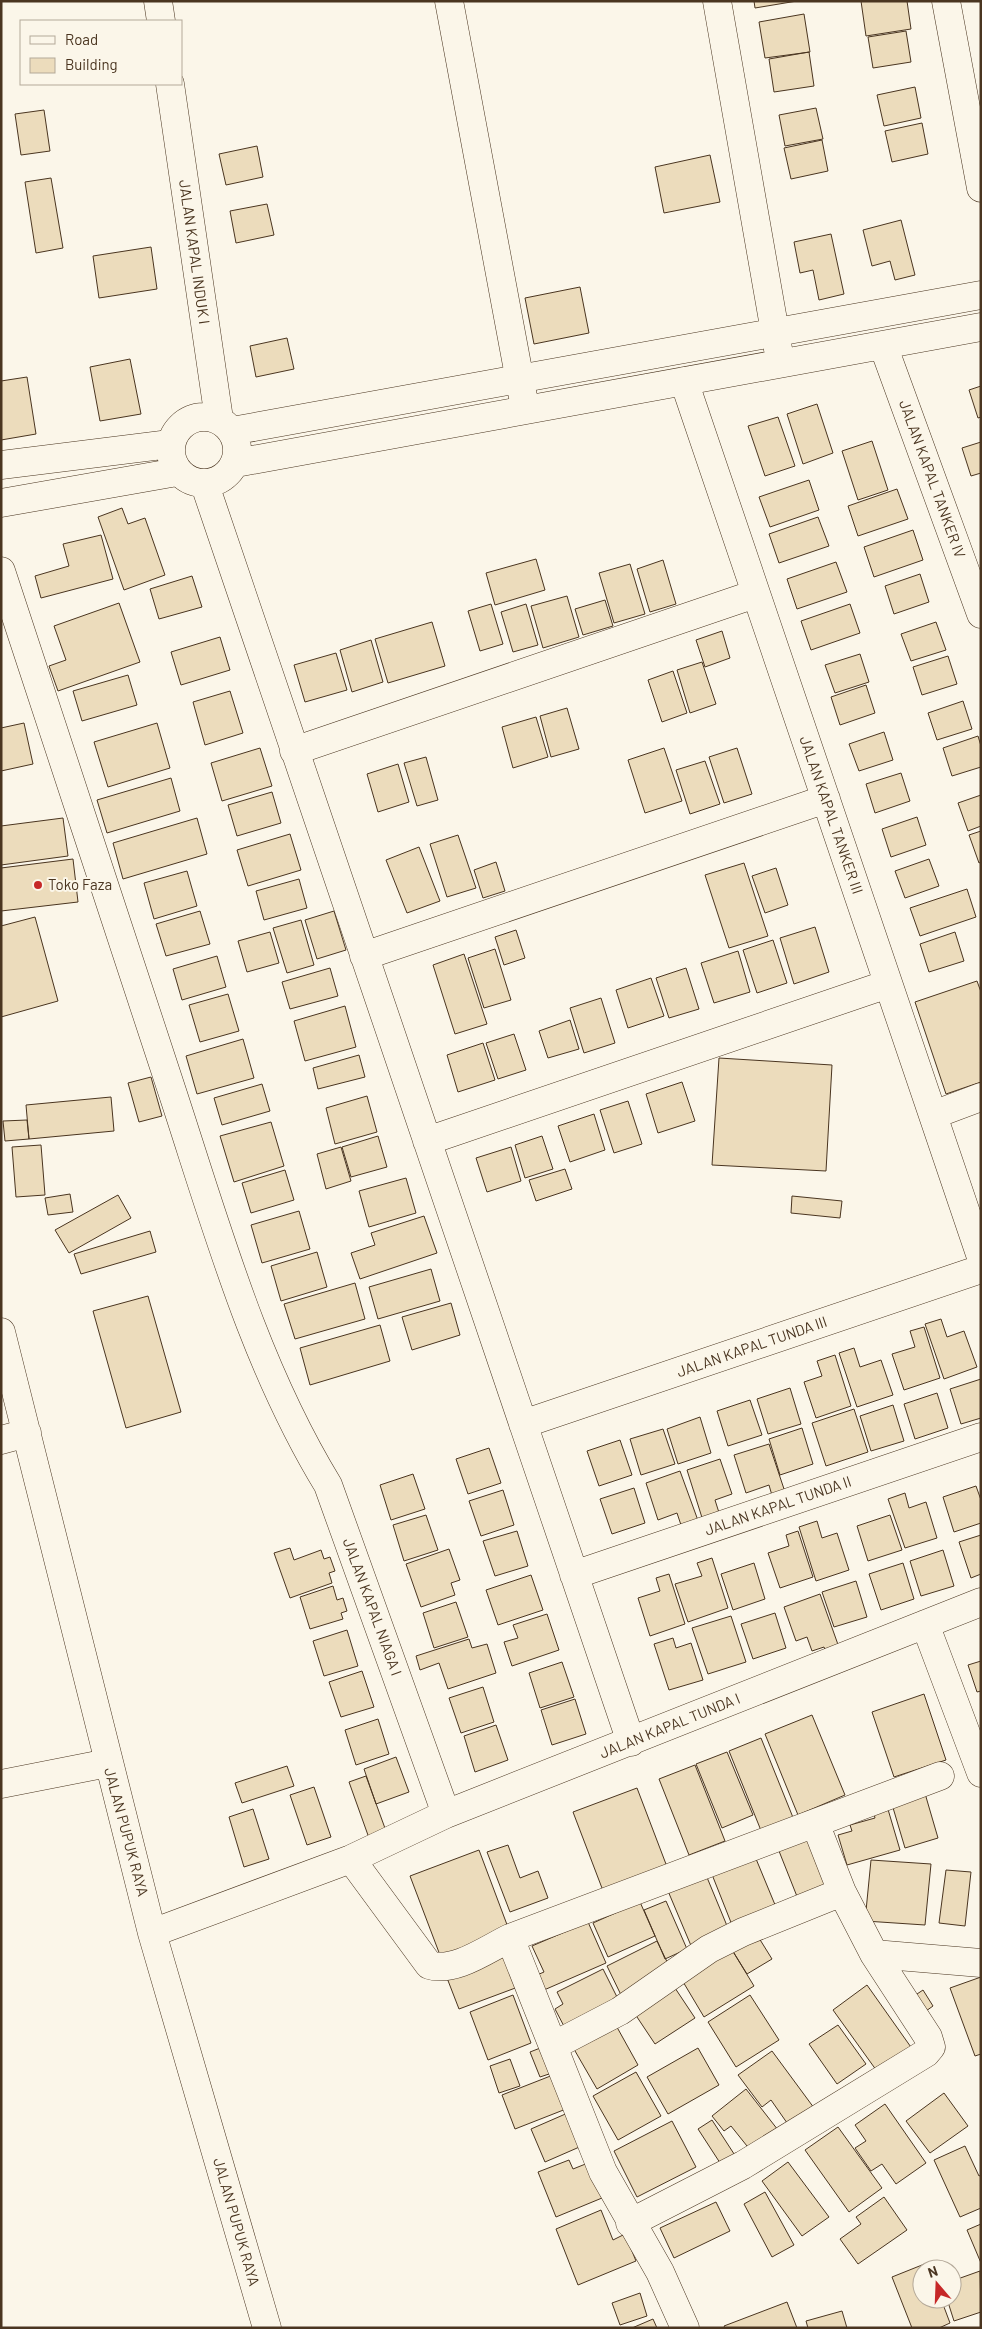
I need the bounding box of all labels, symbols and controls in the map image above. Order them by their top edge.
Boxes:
legend [20,20,182,85]
text: Road [65,30,98,48]
text: Building [65,55,118,73]
street label: JALAN KAPAL INDUK I [176,178,214,325]
street label: JALAN KAPAL TANKER IV [896,397,970,560]
street label: JALAN KAPAL TANKER III [796,733,867,896]
place label: Toko Faza [48,875,112,893]
marker: Toko Faza [32,879,44,891]
street label: JALAN KAPAL TUNDA III [674,1312,829,1380]
street label: JALAN KAPAL TUNDA II [702,1471,853,1539]
street label: JALAN KAPAL NIAGA I [340,1535,406,1678]
street label: JALAN KAPAL TUNDA I [597,1689,743,1762]
street label: JALAN PUPUK RAYA [101,1765,153,1898]
street label: JALAN PUPUK RAYA [210,2156,264,2288]
north arrow [912,2259,962,2309]
text: N [925,2262,940,2281]

